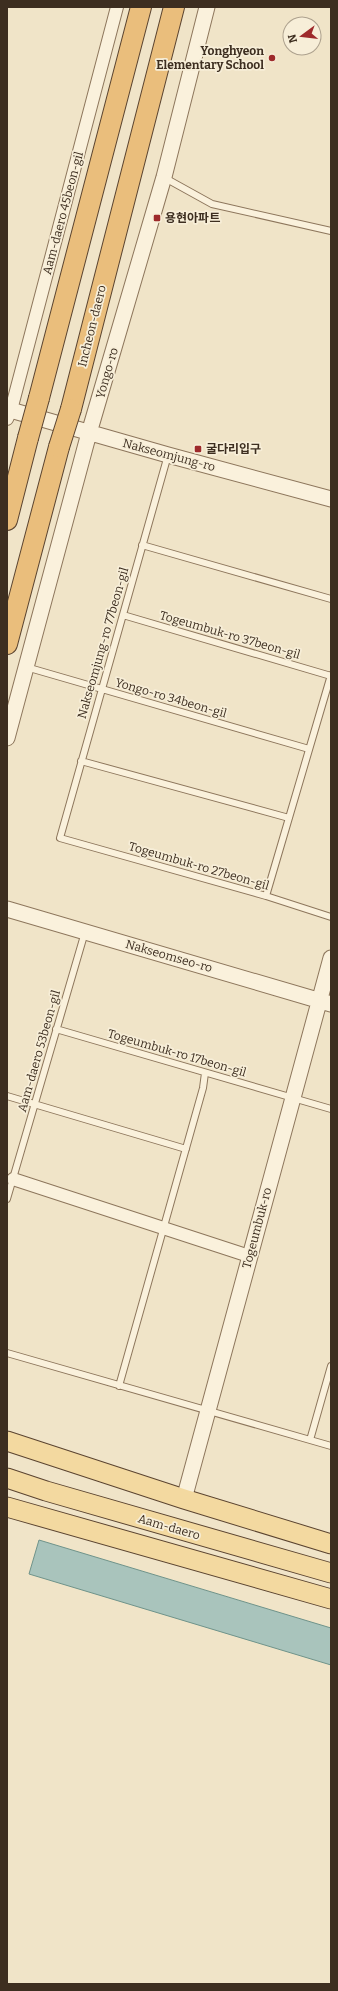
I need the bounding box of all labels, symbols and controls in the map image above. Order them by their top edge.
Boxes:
north arrow [282,16,322,56]
text: N [285,32,300,44]
place label: Yonghyeon Elementary School [156,44,264,72]
marker: Yonghyeon Elementary School [267,53,277,63]
street label: Aam-daero 45beon-gil [40,150,86,276]
place label: 용현아파트 [165,211,220,225]
marker: 용현아파트 [152,213,162,223]
street label: Incheon-daero [75,284,109,368]
street label: Yongo-ro [93,346,121,400]
street label: Nakseomjung-ro [121,436,217,474]
place label: 굴다리입구 [206,442,261,456]
marker: 굴다리입구 [193,444,203,454]
street label: Nakseomjung-ro 77beon-gil [75,565,132,720]
street label: Togeumbuk-ro 37beon-gil [158,608,302,662]
street label: Yongo-ro 34beon-gil [114,675,229,721]
street label: Togeumbuk-ro 27beon-gil [127,839,271,893]
street label: Nakseomseo-ro [124,937,214,975]
street label: Aam-daero 53beon-gil [15,988,63,1114]
street label: Togeumbuk-ro 17beon-gil [106,1026,248,1080]
street label: Togeumbuk-ro [239,1186,275,1270]
street label: Aam-daero [136,1511,202,1543]

